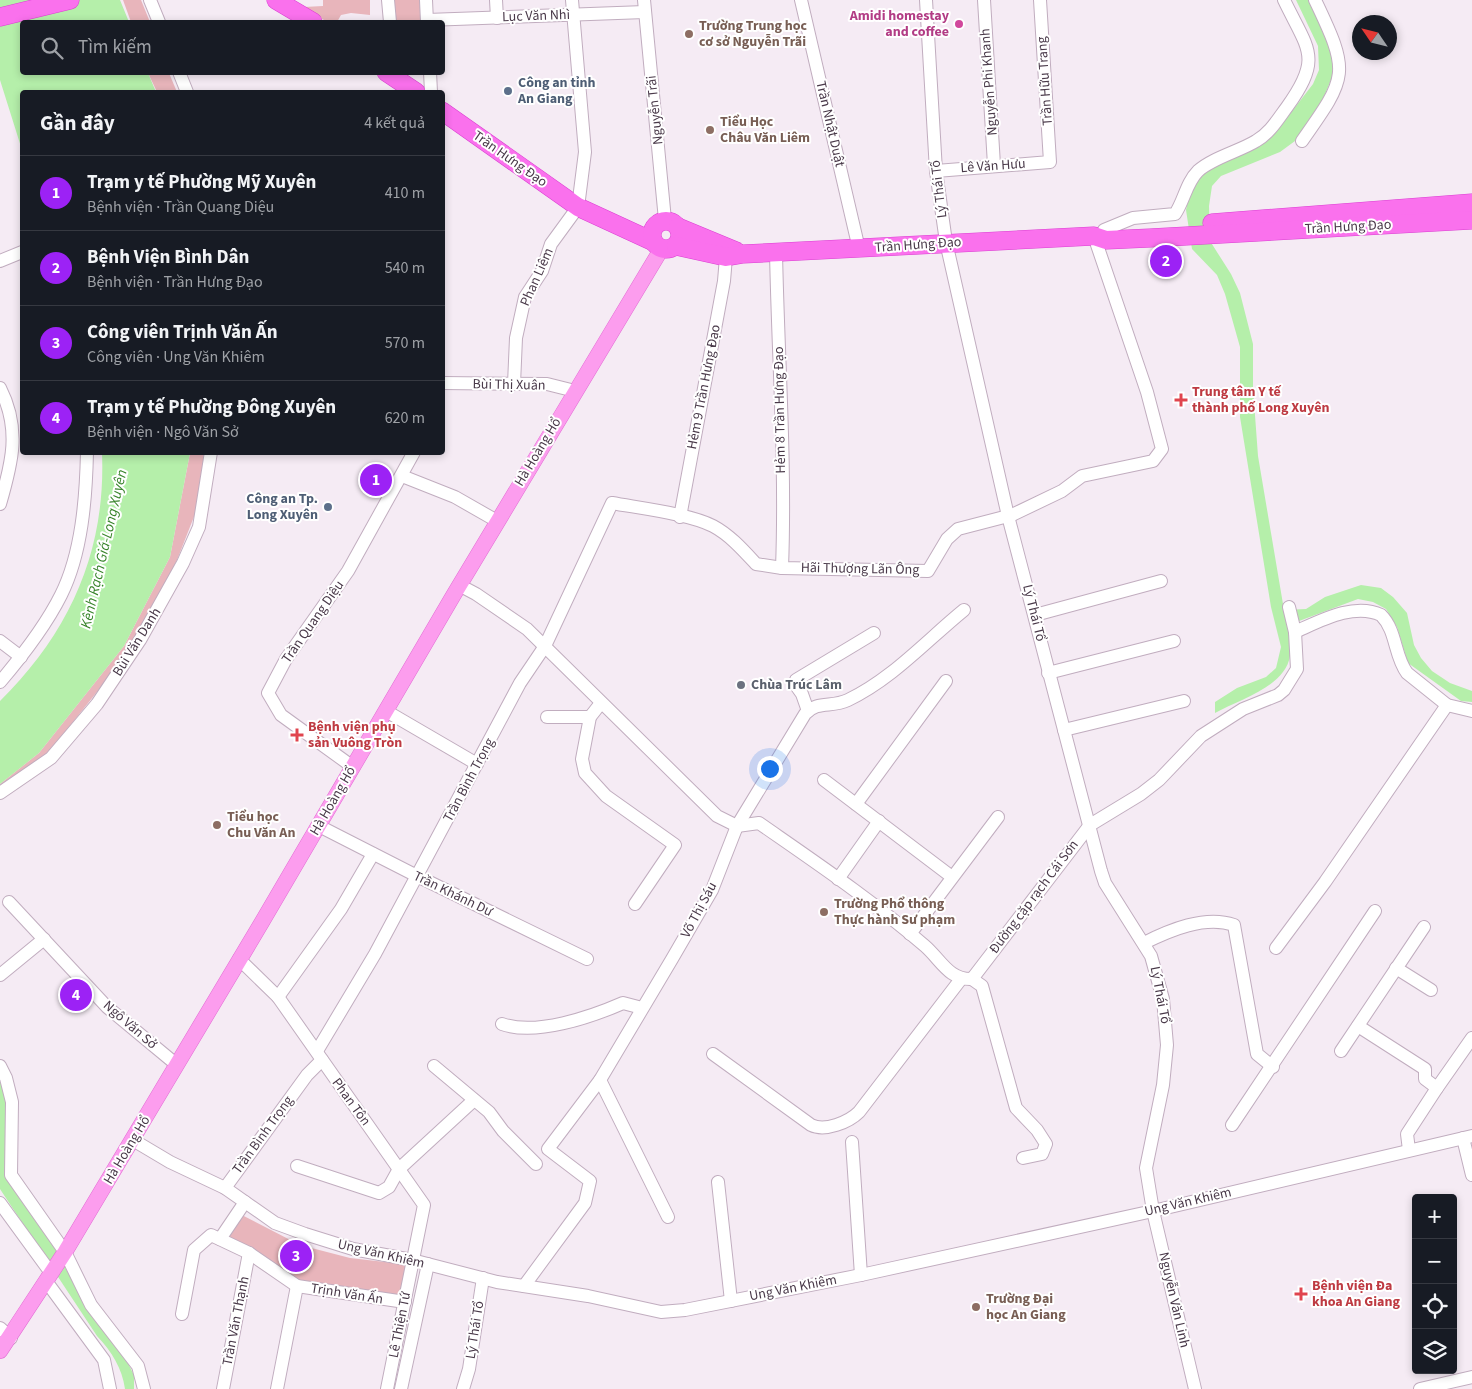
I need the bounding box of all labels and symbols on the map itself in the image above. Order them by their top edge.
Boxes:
street label: Lục Văn Nhì [502,5,570,27]
place label: Amidi homestay and coffee [849,6,950,42]
north arrow [1352,15,1397,60]
place label: Trường Trung học cơ sở Nguyễn Trãi [699,16,808,52]
marker: Amidi homestay and coffee [953,18,965,30]
marker: Trường Trung học cơ sở Nguyễn Trãi [683,28,695,40]
street label: Nguyễn Phi Khanh [975,28,1003,136]
street label: Trần Hữu Trang [1032,36,1058,126]
place label: Công an tỉnh An Giang [517,73,596,109]
street label: Nguyễn Trãi [641,74,669,146]
street label: Trần Nhật Duật [810,79,850,169]
marker: Công an tỉnh An Giang [502,85,514,97]
place label: Tiểu Học Châu Văn Liêm [720,112,810,148]
marker: Tiểu Học Châu Văn Liêm [704,124,716,136]
street label: Trần Hưng Đạo [469,126,551,192]
street label: Lê Văn Hưu [960,154,1026,178]
street label: Lý Thái Tổ [926,159,952,219]
street label: Trần Hưng Đạo [1304,215,1392,239]
street label: Trần Hưng Đạo [874,232,962,258]
pin: 2 [1150,242,1182,280]
street label: Phan Liêm [515,245,559,309]
street label: Hẻm 9 Trần Hưng Đạo [682,323,726,451]
street label: Hẻm 8 Trần Hưng Đạo [769,346,791,474]
street label: Bùi Thị Xuân [472,374,546,396]
place label: Trung tâm Y tế thành phố Long Xuyên [1192,382,1329,418]
marker: Trung tâm Y tế thành phố Long Xuyên [1174,393,1188,407]
street label: Hà Hoàng Hổ [510,414,566,490]
pin: 1 [360,461,392,499]
water label: Kênh Rạch Giá-Long Xuyên [75,467,133,631]
place label: Công an Tp. Long Xuyên [246,489,318,525]
marker: Công an Tp. Long Xuyên [322,501,334,513]
street label: Hãi Thượng Lãn Ông [801,558,919,580]
street label: Trần Quang Diệu [277,577,349,667]
street label: Lý Thái Tổ [1017,582,1051,644]
street label: Bùi Văn Danh [108,604,166,680]
place label: Chùa Trúc Lâm [751,675,842,695]
marker: Chùa Trúc Lâm [735,679,747,691]
place label: Bệnh viện phụ sản Vuông Tròn [308,717,402,753]
marker: Bệnh viện phụ sản Vuông Tròn [290,728,304,742]
street label: Trần Bình Trọng [438,734,500,826]
your location [757,756,783,782]
street label: Hà Hoàng Hổ [305,763,361,839]
place label: Tiểu học Chu Văn An [227,807,295,843]
marker: Tiểu học Chu Văn An [211,819,223,831]
street label: Đường cặp rạch Cái Sơn [985,836,1083,958]
street label: Trần Khánh Dư [410,866,496,922]
street label: Võ Thị Sáu [676,878,722,942]
place label: Trường Phổ thông Thực hành Sư phạm [834,894,955,930]
marker: Trường Phổ thông Thực hành Sư phạm [818,906,830,918]
street label: Lý Thái Tổ [1145,965,1175,1025]
pin: 4 [60,976,92,1014]
street label: Ngô Văn Sở [99,996,162,1054]
street label: Phan Tôn [327,1074,375,1130]
street label: Trần Bình Trọng [228,1092,298,1178]
street label: Hà Hoàng Hổ [99,1112,155,1188]
street label: Ung Văn Khiêm [1143,1182,1233,1222]
street label: Ung Văn Khiêm [336,1234,426,1274]
pin: 3 [280,1237,312,1275]
street label: Nguyễn Văn Linh [1153,1250,1195,1350]
street label: Ung Văn Khiêm [748,1270,838,1306]
street label: Trần Văn Thạnh [218,1275,254,1367]
place label: Bệnh viện Đa khoa An Giang [1312,1276,1400,1312]
street label: Trịnh Văn Ấn [309,1278,385,1310]
marker: Bệnh viện Đa khoa An Giang [1294,1287,1308,1301]
place label: Trường Đại học An Giang [986,1289,1066,1325]
street label: Lê Thiện Tứ [384,1290,416,1360]
street label: Lý Thái Tổ [461,1300,489,1360]
marker: Trường Đại học An Giang [970,1301,982,1313]

